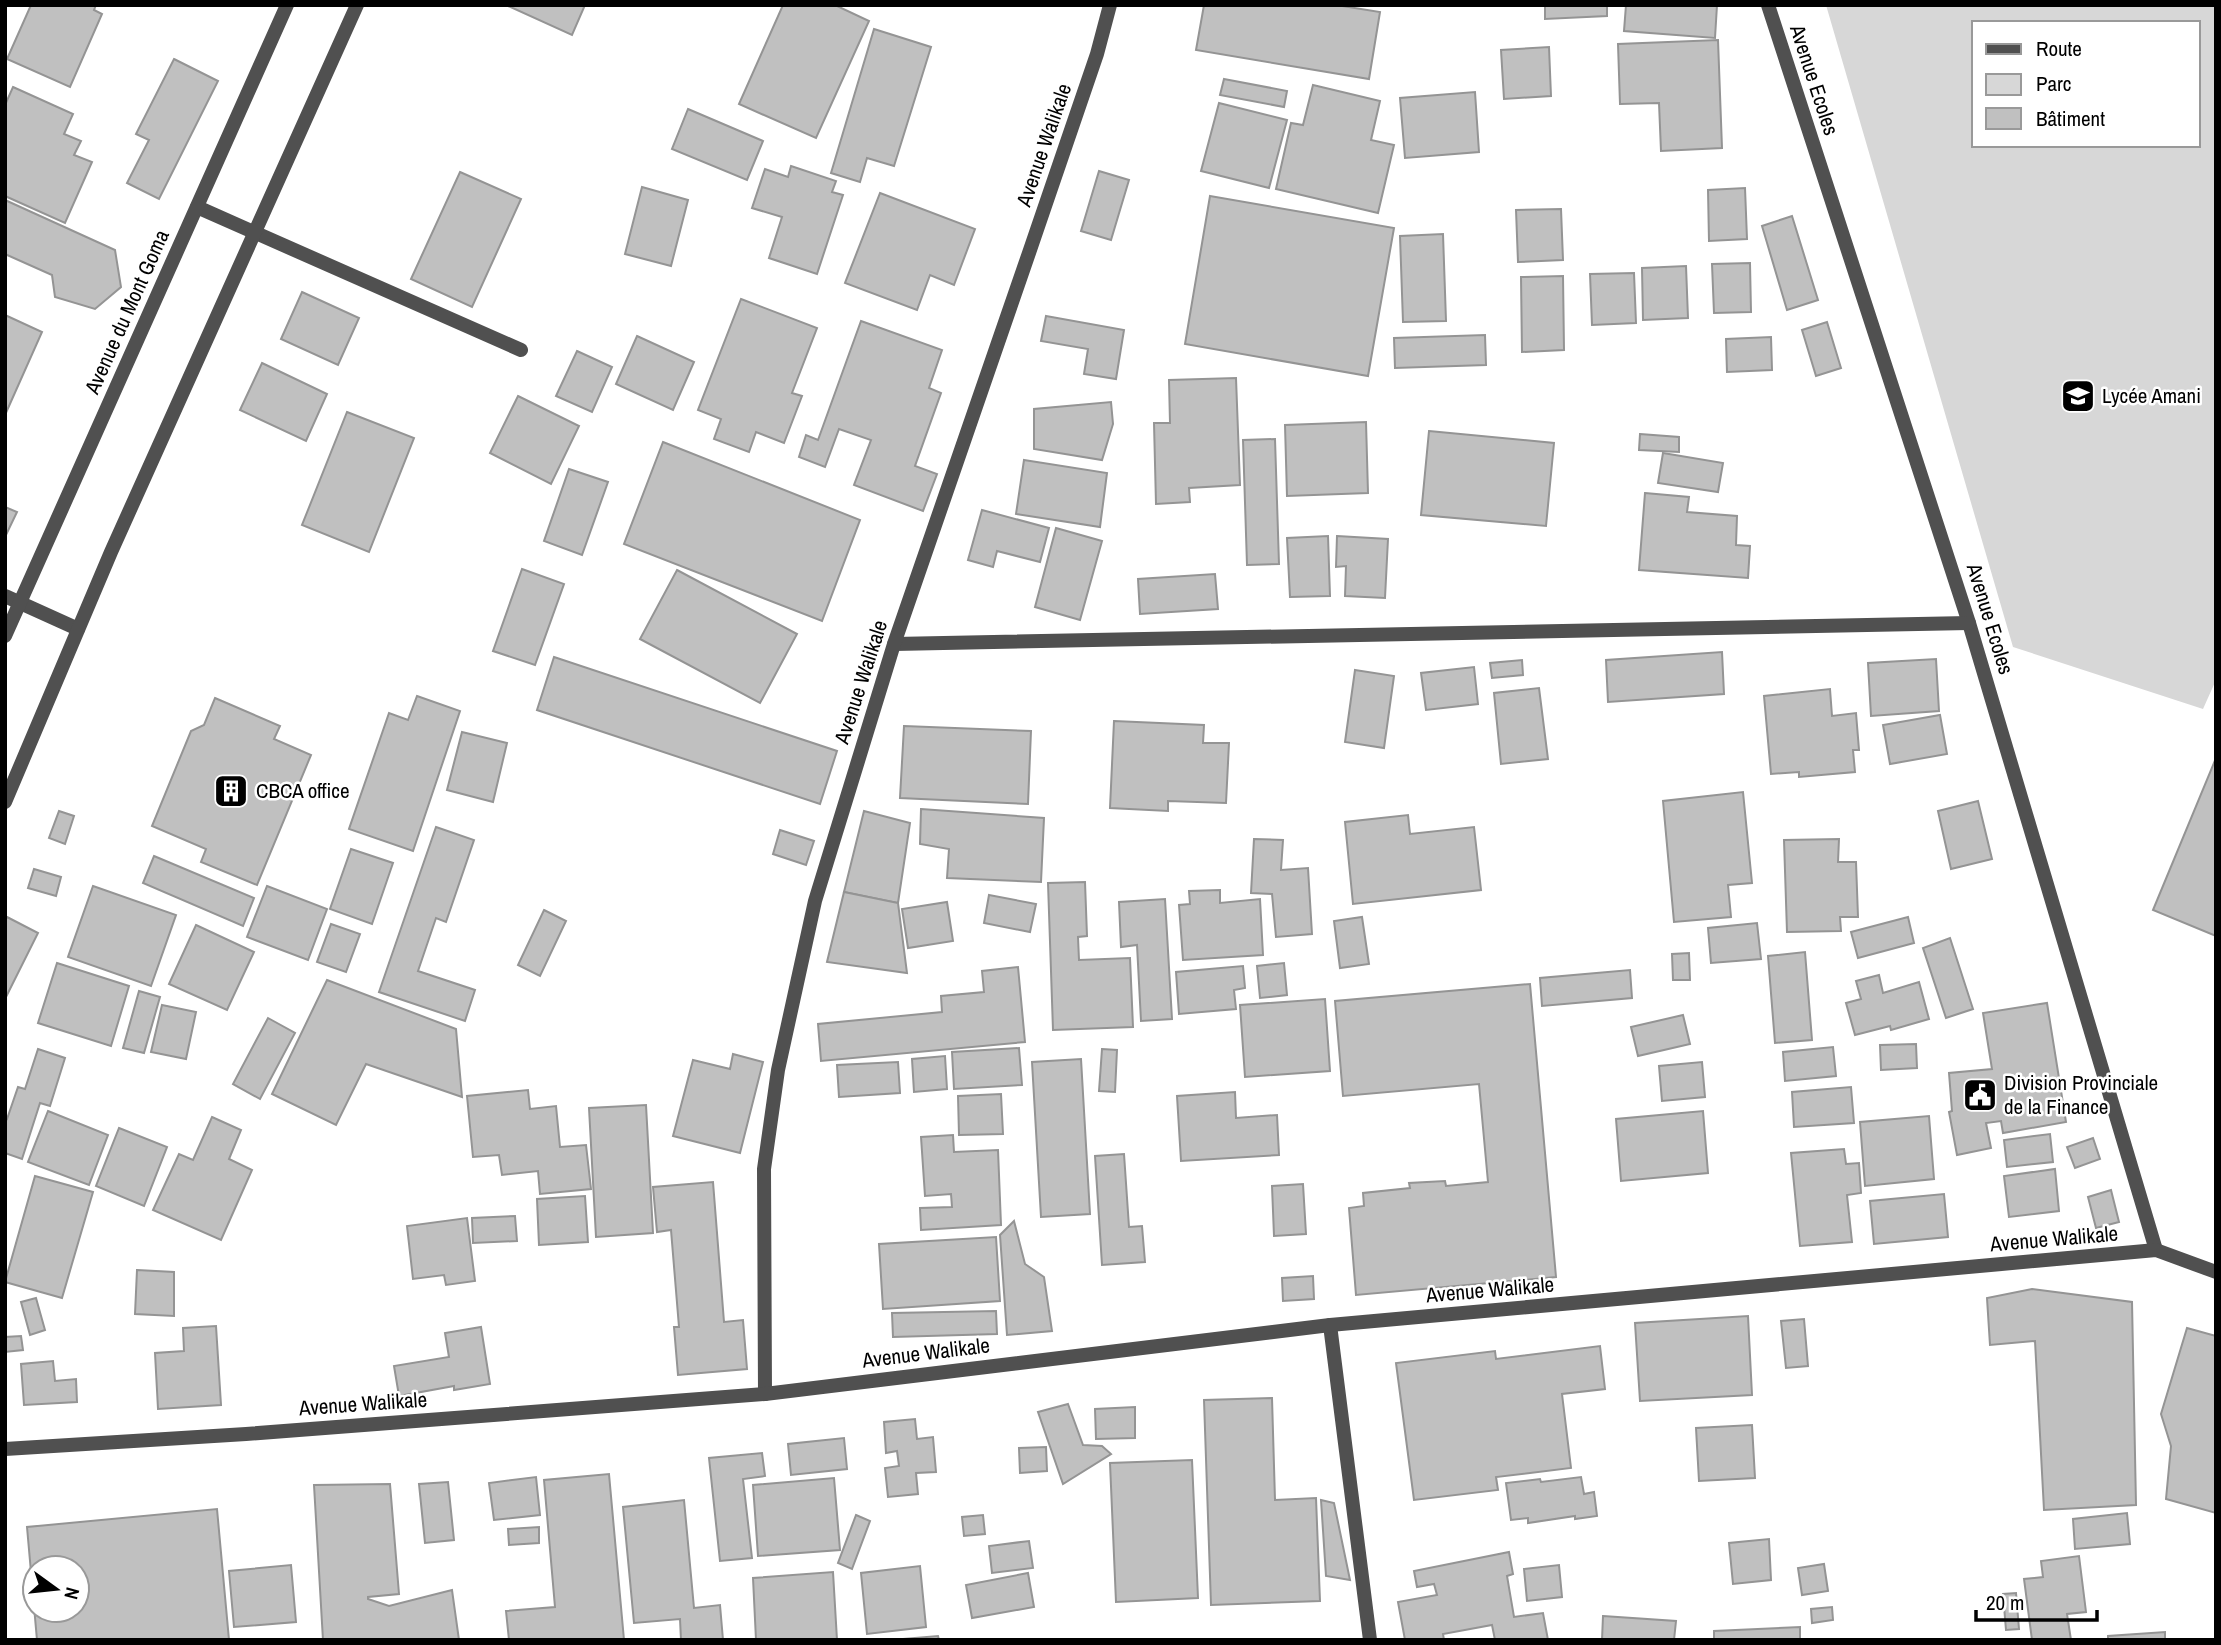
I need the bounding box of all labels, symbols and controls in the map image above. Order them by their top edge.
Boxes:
street label: Avenue Ecoles [1783,20,1846,139]
legend [1972,21,2200,147]
text: Route [2036,34,2082,63]
text: Parc [2036,69,2071,98]
street label: Avenue Walikale [1009,79,1078,211]
text: Bâtiment [2036,104,2105,133]
street label: Avenue du Mont Goma [77,225,176,399]
school or university icon: Lycée Amani [2059,377,2097,415]
place label: Lycée Amani [2102,381,2201,410]
street label: Avenue Ecoles [1960,559,2021,678]
street label: Avenue Walikale [827,616,894,748]
building icon: CBCA office [212,772,250,810]
place label: CBCA office [256,776,350,805]
place label: Division Provinciale de la Finance [2004,1068,2158,1121]
public building icon: Division Provinciale de la Finance [1961,1076,1999,1114]
street label: Avenue Walikale [1988,1218,2119,1259]
street label: Avenue Walikale [1424,1269,1555,1310]
street label: Avenue Walikale [860,1330,991,1375]
street label: Avenue Walikale [297,1385,428,1423]
north arrow [21,1554,91,1624]
scale bar [1976,1578,2097,1622]
text: N [58,1585,86,1602]
text: 20 m [1986,1588,2024,1617]

